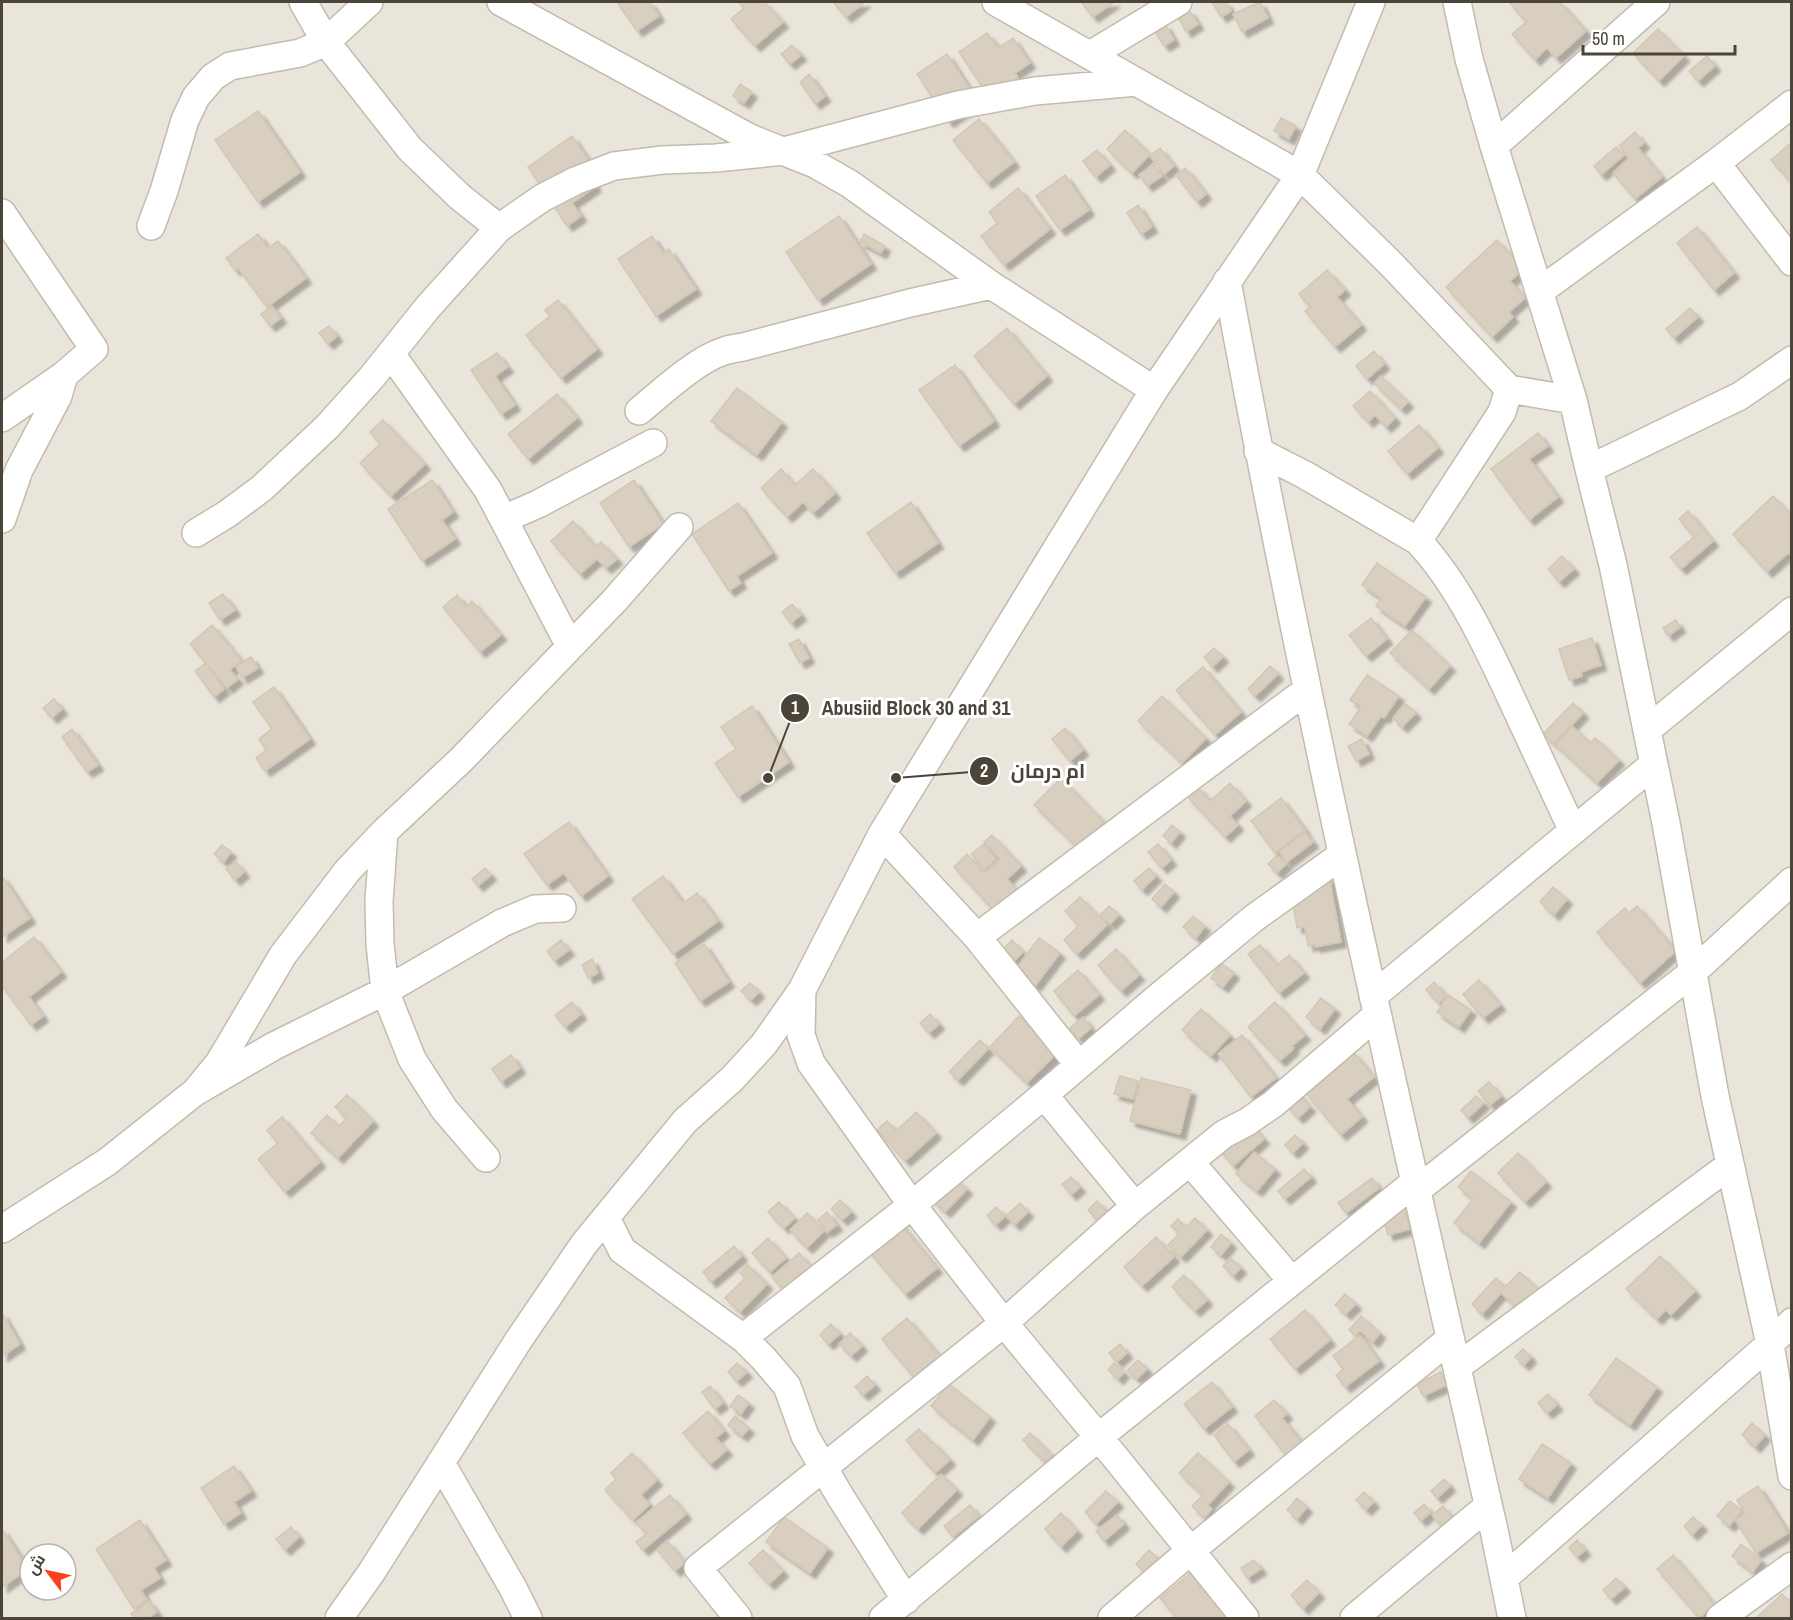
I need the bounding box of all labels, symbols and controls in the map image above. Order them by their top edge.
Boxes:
scale bar [1583,18,1734,56]
text: 50 m [1592,26,1625,51]
callout: Abusiid Block 30 and 31 [780,689,1023,727]
text: Abusiid Block 30 and 31 [822,694,1011,721]
text: 1 [791,695,800,720]
callout: ام درمان [969,752,1097,790]
text: ام درمان [1011,757,1085,785]
text: 2 [980,758,988,783]
north arrow [18,1542,78,1602]
text: ش [21,1550,50,1579]

